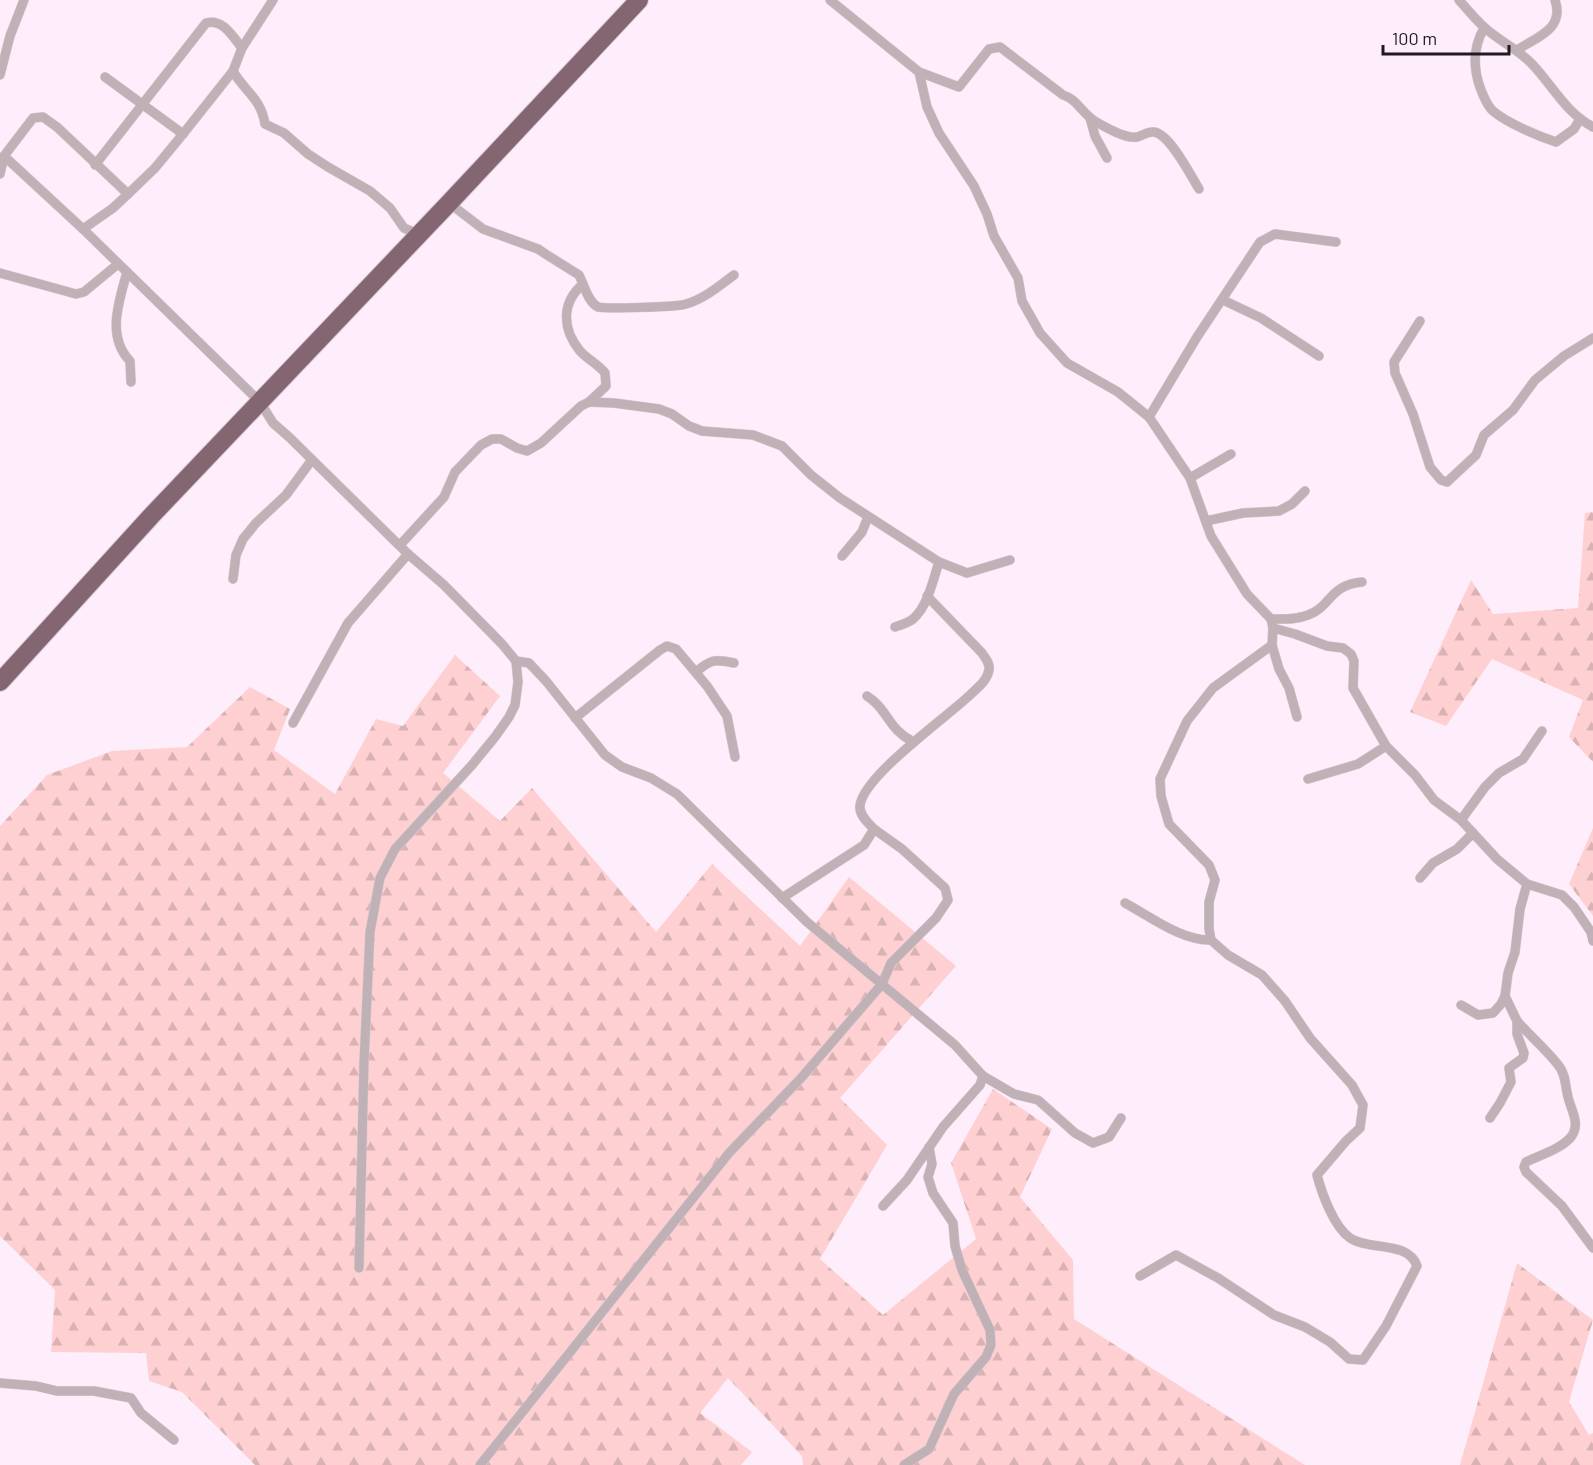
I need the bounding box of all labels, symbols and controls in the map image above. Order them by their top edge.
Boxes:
scale bar [1383,18,1509,56]
text: 100 m [1392,27,1437,49]

